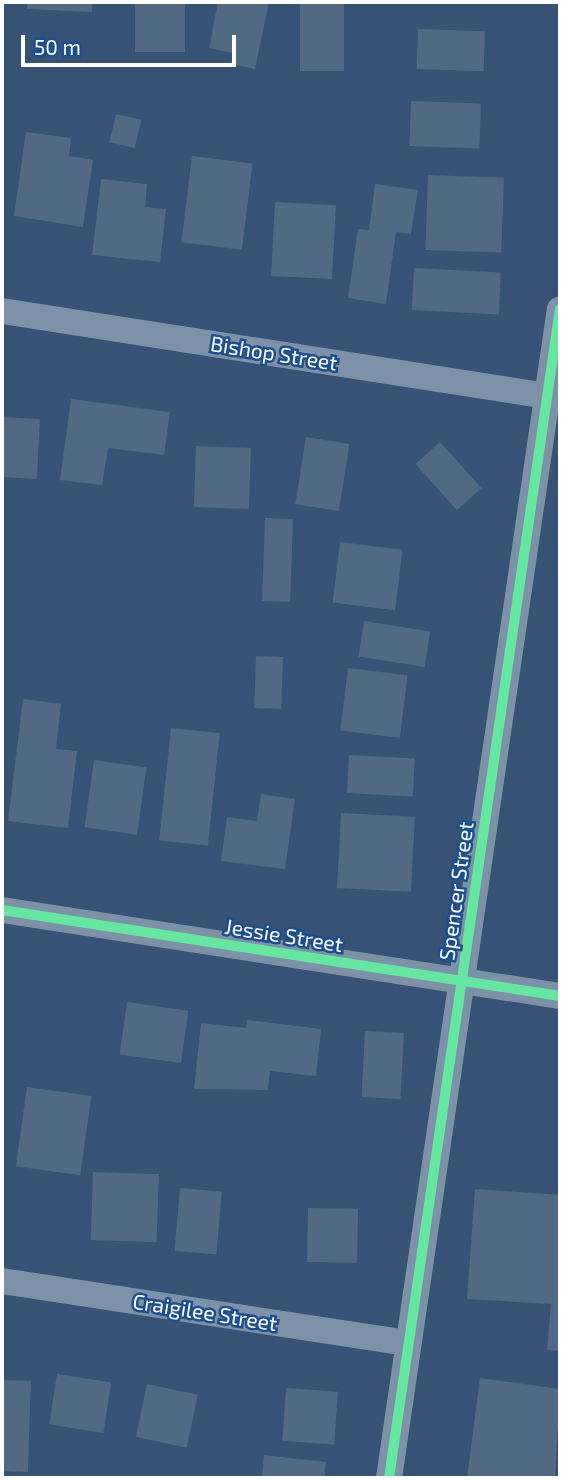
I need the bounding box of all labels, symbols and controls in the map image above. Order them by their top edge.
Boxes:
scale bar [24,21,240,65]
text: 50 m [34,34,81,59]
street label: Bishop Street [209,331,339,375]
street label: Spencer Street [434,820,478,962]
street label: Jessie Street [223,913,345,957]
street label: Craigilee Street [131,1288,279,1336]

